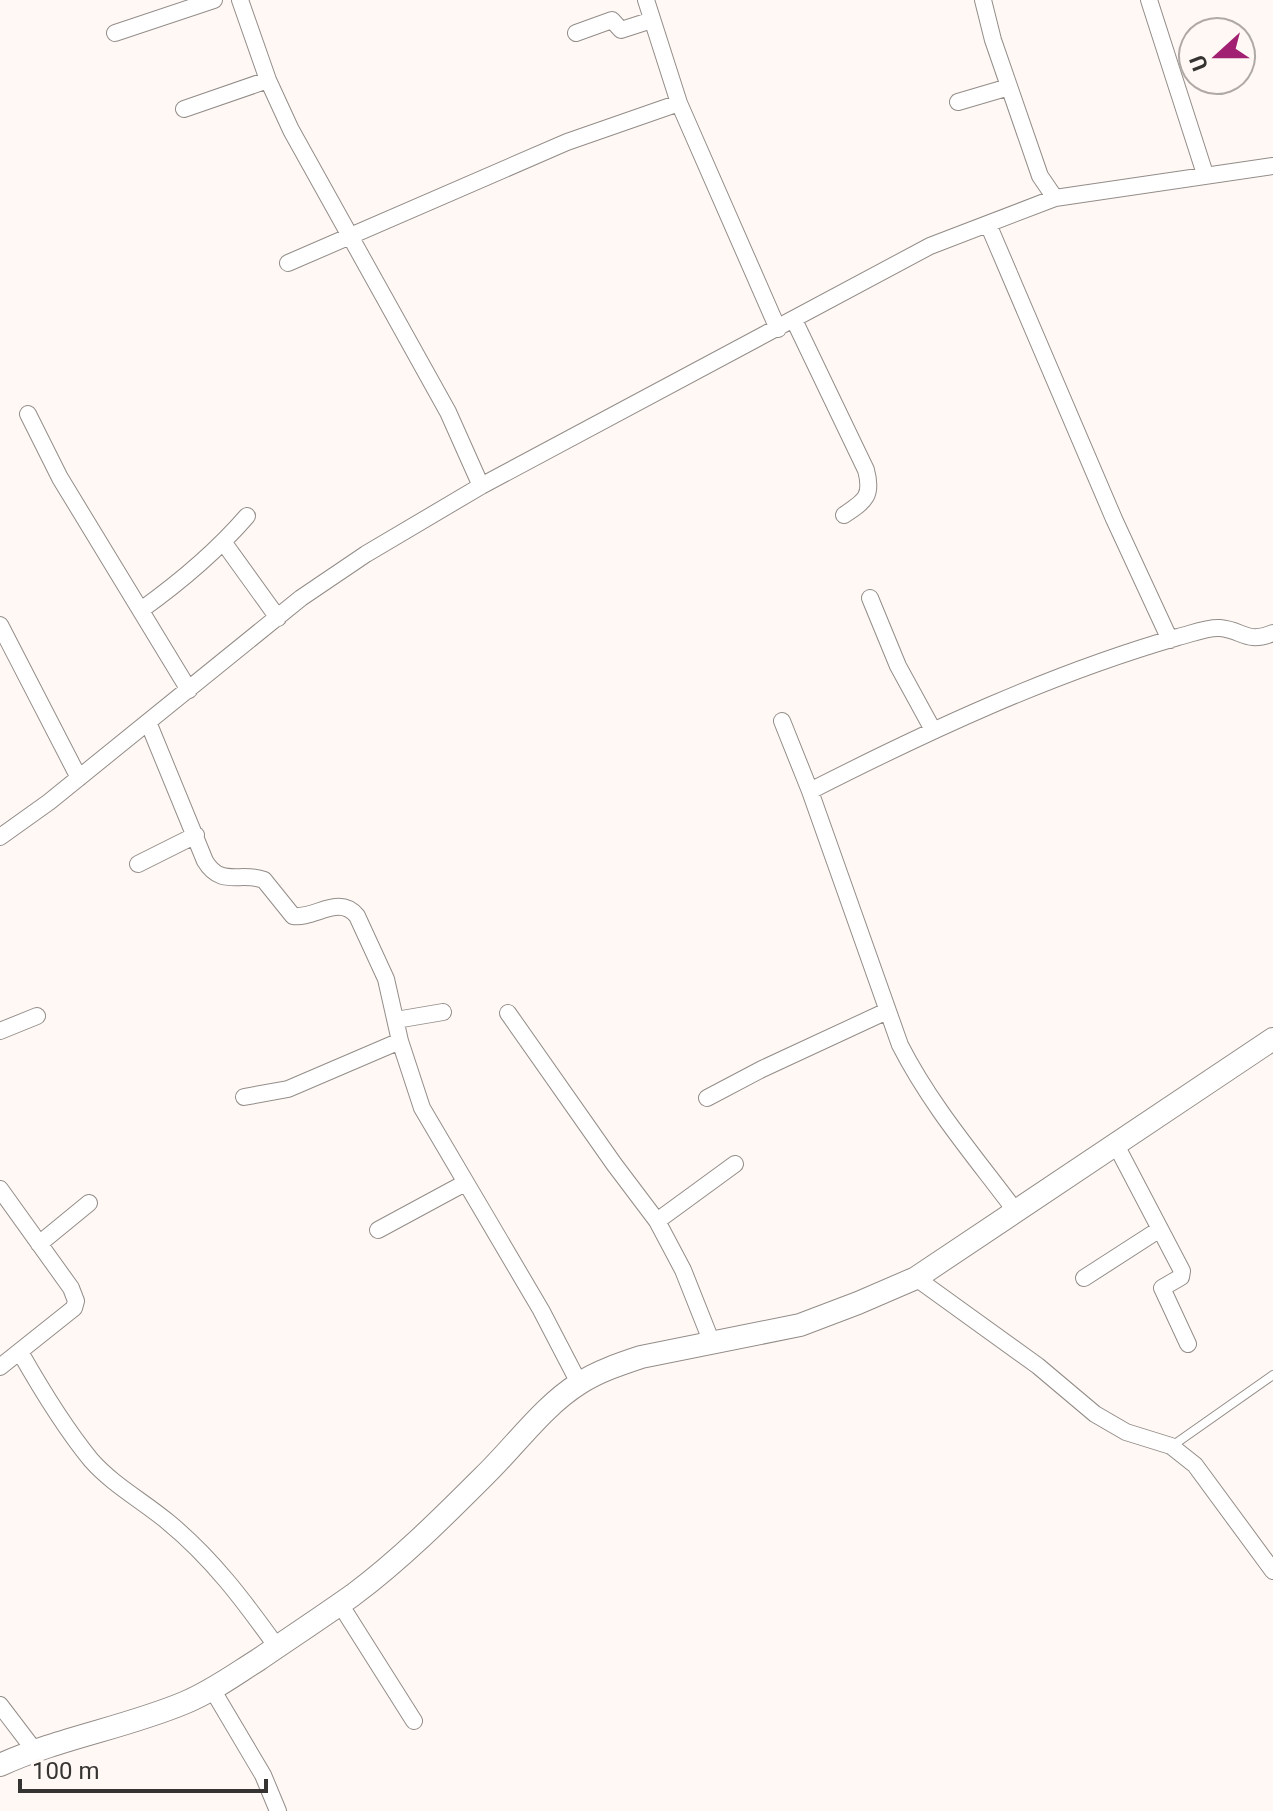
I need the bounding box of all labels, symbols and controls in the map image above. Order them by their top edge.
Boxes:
north arrow [1177,16,1257,96]
text: U [1185,52,1213,74]
scale bar [20,1743,266,1793]
text: 100 m [32,1757,99,1785]

